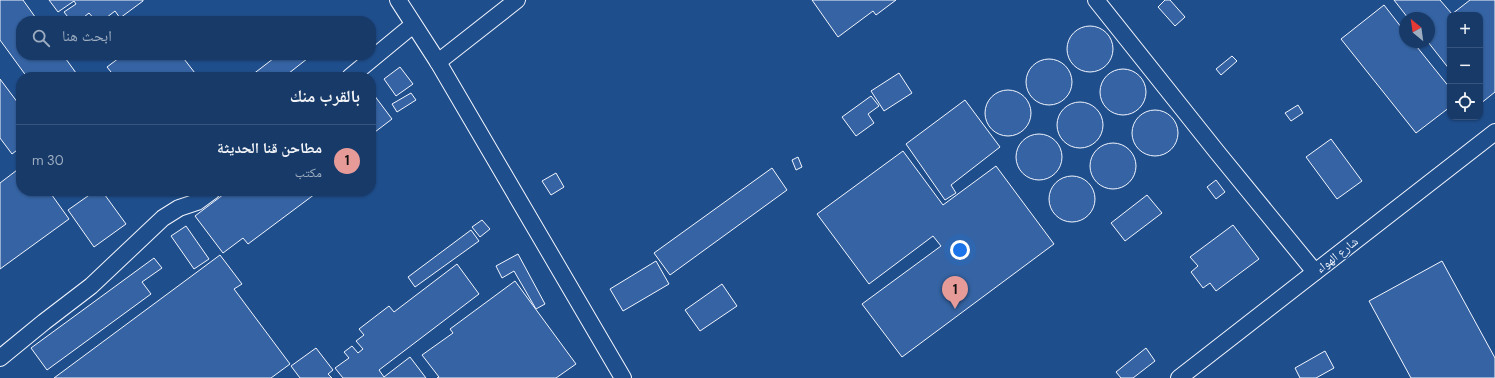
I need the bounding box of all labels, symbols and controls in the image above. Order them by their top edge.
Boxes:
north arrow [1399,12,1435,48]
map controls [1447,12,1483,120]
button: + [1447,12,1483,48]
search box [16,16,376,60]
text: ابحث هنا [62,26,112,46]
icon: search [30,27,52,49]
button: − [1447,48,1483,84]
button: locate [1447,84,1483,120]
text: بالقرب منك [290,85,360,107]
text: مطاحن قنا الحديثة [217,138,322,158]
text: 30 m [32,152,64,169]
text: 1 [345,152,349,169]
text: مكتب [295,164,322,181]
street label: شارع الهواء [1312,233,1362,277]
your location [950,240,970,260]
pin: 1 [942,276,968,309]

